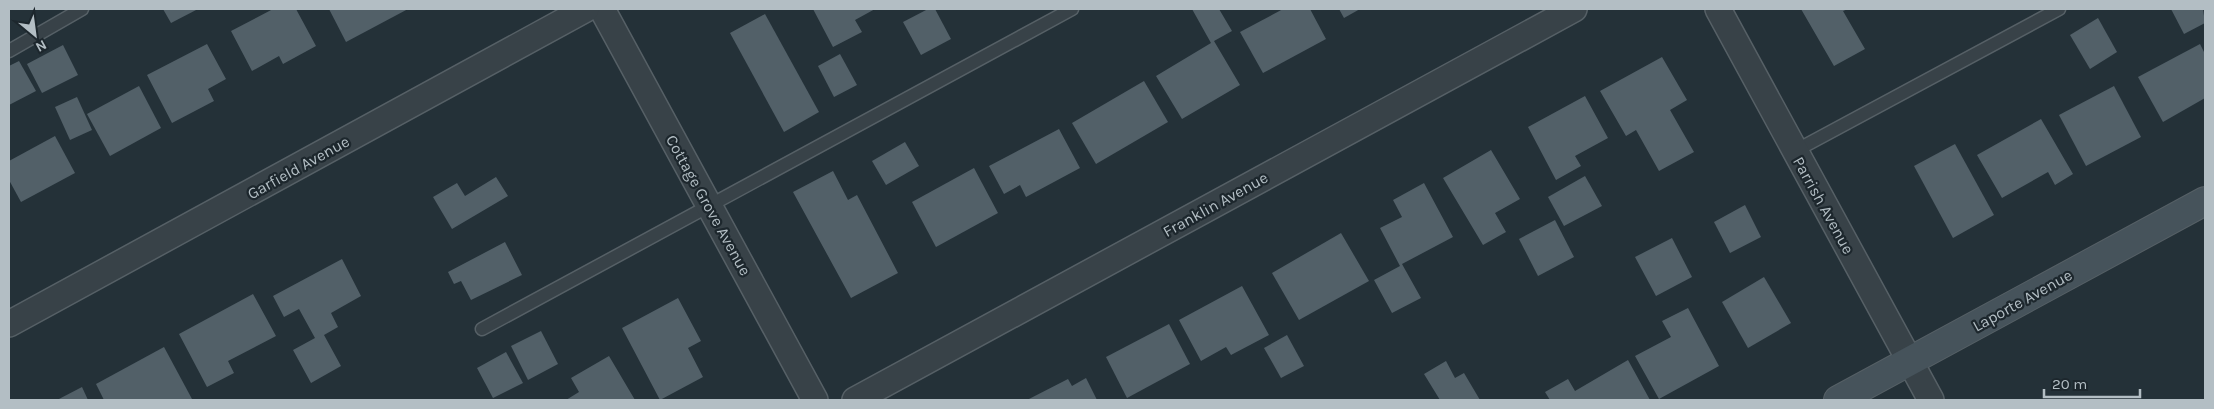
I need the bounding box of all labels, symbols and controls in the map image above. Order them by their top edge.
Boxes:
north arrow [10,10,60,60]
text: N [33,36,50,56]
street label: Garfield Avenue [244,132,353,203]
street label: Cottage Grove Avenue [662,132,755,279]
street label: Parrish Avenue [1789,153,1858,257]
street label: Franklin Avenue [1159,168,1271,241]
street label: Laporte Avenue [1969,265,2075,336]
scale bar [2044,366,2140,398]
text: 20 m [2052,375,2087,393]

